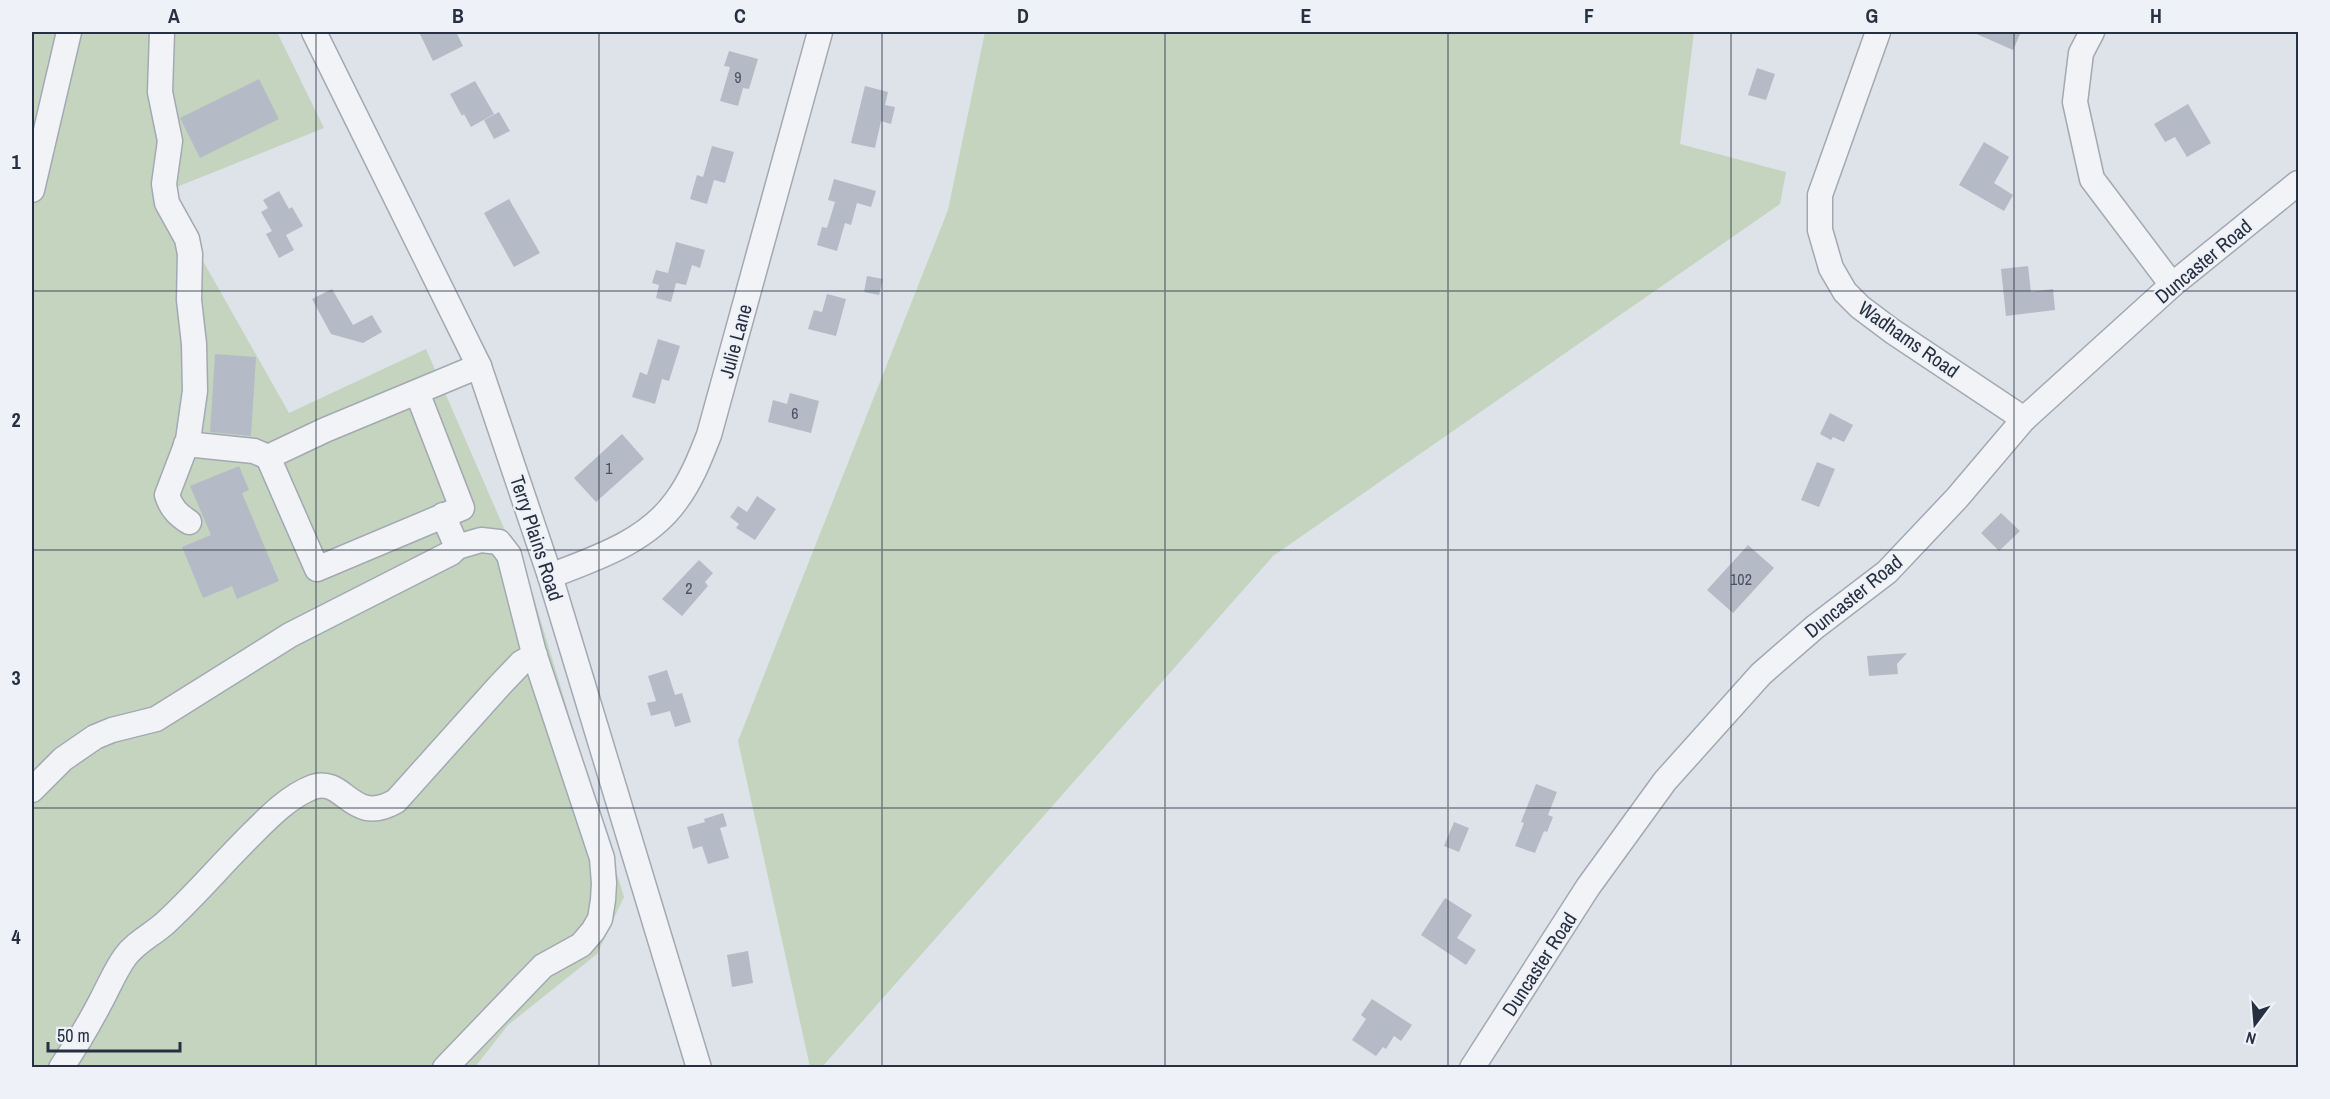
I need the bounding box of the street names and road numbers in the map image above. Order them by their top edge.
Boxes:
street label: Duncaster Road [2149,213,2257,309]
street label: Wadhams Road [1853,294,1965,384]
street label: Julie Lane [712,301,758,381]
street label: Terry Plains Road [504,472,570,604]
street label: Duncaster Road [1798,548,1908,644]
street label: Duncaster Road [1495,907,1583,1021]

